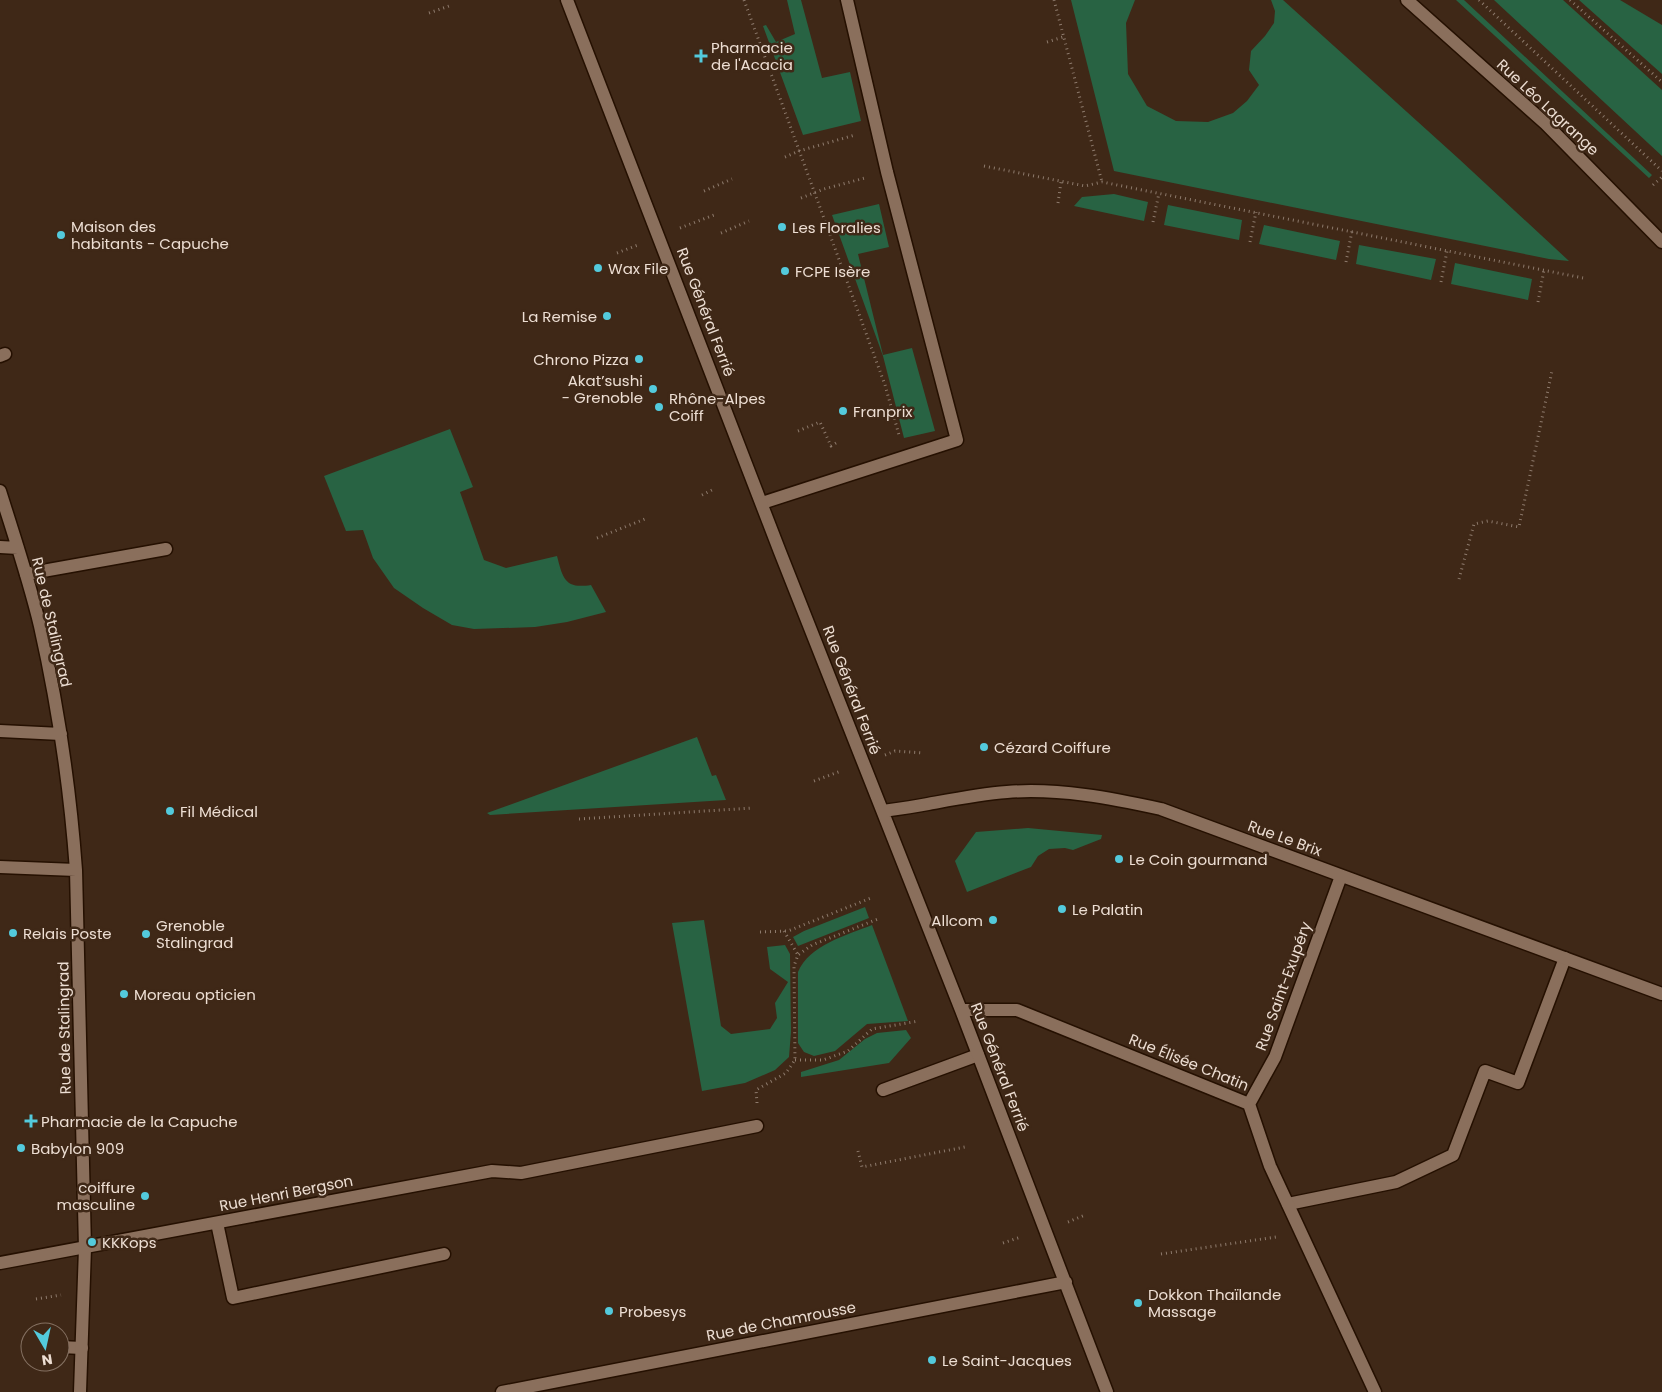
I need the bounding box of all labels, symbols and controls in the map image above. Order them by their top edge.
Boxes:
place label: Pharmacie de l'Acacia [711,37,793,75]
marker: Pharmacie de l'Acacia [695,50,707,62]
street label: Rue Léo Lagrange [1492,54,1604,160]
place label: Maison des habitants - Capuche [71,216,229,254]
place label: Les Floralies [792,217,881,238]
marker: Les Floralies [776,221,788,233]
marker: Maison des habitants - Capuche [55,229,67,241]
street label: Rue Général Ferrié [672,245,740,379]
place label: Wax File [608,258,668,279]
place label: FCPE Isère [795,261,870,282]
marker: Wax File [592,262,604,274]
marker: FCPE Isère [779,265,791,277]
place label: La Remise [522,306,597,327]
marker: La Remise [601,310,613,322]
place label: Chrono Pizza [533,349,629,370]
marker: Chrono Pizza [633,353,645,365]
place label: Akat’sushi - Grenoble [562,370,643,408]
marker: Akat’sushi - Grenoble [647,383,659,395]
place label: Rhône-Alpes Coiff [669,388,766,426]
marker: Rhône-Alpes Coiff [653,401,665,413]
place label: Franprix [853,401,913,422]
marker: Franprix [837,405,849,417]
street label: Rue de Stalingrad [27,555,77,689]
street label: Rue Général Ferrié [818,623,886,757]
place label: Cézard Coiffure [994,737,1111,758]
marker: Cézard Coiffure [978,741,990,753]
place label: Fil Médical [180,801,258,822]
marker: Fil Médical [164,805,176,817]
street label: Rue Le Brix [1245,815,1325,861]
place label: Le Coin gourmand [1129,849,1268,870]
marker: Le Coin gourmand [1113,853,1125,865]
place label: Le Palatin [1072,899,1143,920]
marker: Le Palatin [1056,903,1068,915]
place label: Allcom [931,910,983,931]
marker: Allcom [987,914,999,926]
place label: Grenoble Stalingrad [156,915,233,953]
street label: Rue Saint-Exupéry [1250,918,1316,1053]
place label: Relais Poste [23,923,112,944]
marker: Relais Poste [7,927,19,939]
marker: Grenoble Stalingrad [140,928,152,940]
street label: Rue de Stalingrad [52,961,76,1095]
place label: Moreau opticien [134,984,256,1005]
marker: Moreau opticien [118,988,130,1000]
street label: Rue Général Ferrié [966,1000,1034,1134]
street label: Rue Élisée Chatin [1126,1028,1252,1096]
place label: Pharmacie de la Capuche [41,1111,237,1132]
marker: Pharmacie de la Capuche [25,1115,37,1127]
place label: Babylon 909 [31,1138,124,1159]
marker: Babylon 909 [15,1142,27,1154]
street label: Rue Henri Bergson [217,1170,355,1216]
place label: coiffure masculine [57,1177,135,1215]
marker: coiffure masculine [139,1190,151,1202]
place label: KKKops [102,1232,157,1253]
marker: KKKops [86,1236,98,1248]
place label: Dokkon Thaïlande Massage [1148,1284,1281,1322]
street label: Rue de Chamrousse [704,1296,858,1346]
marker: Dokkon Thaïlande Massage [1132,1297,1144,1309]
place label: Probesys [619,1301,687,1322]
marker: Probesys [603,1305,615,1317]
north arrow [20,1322,70,1372]
text: N [40,1349,54,1371]
place label: Le Saint-Jacques [942,1350,1072,1371]
marker: Le Saint-Jacques [926,1354,938,1366]

